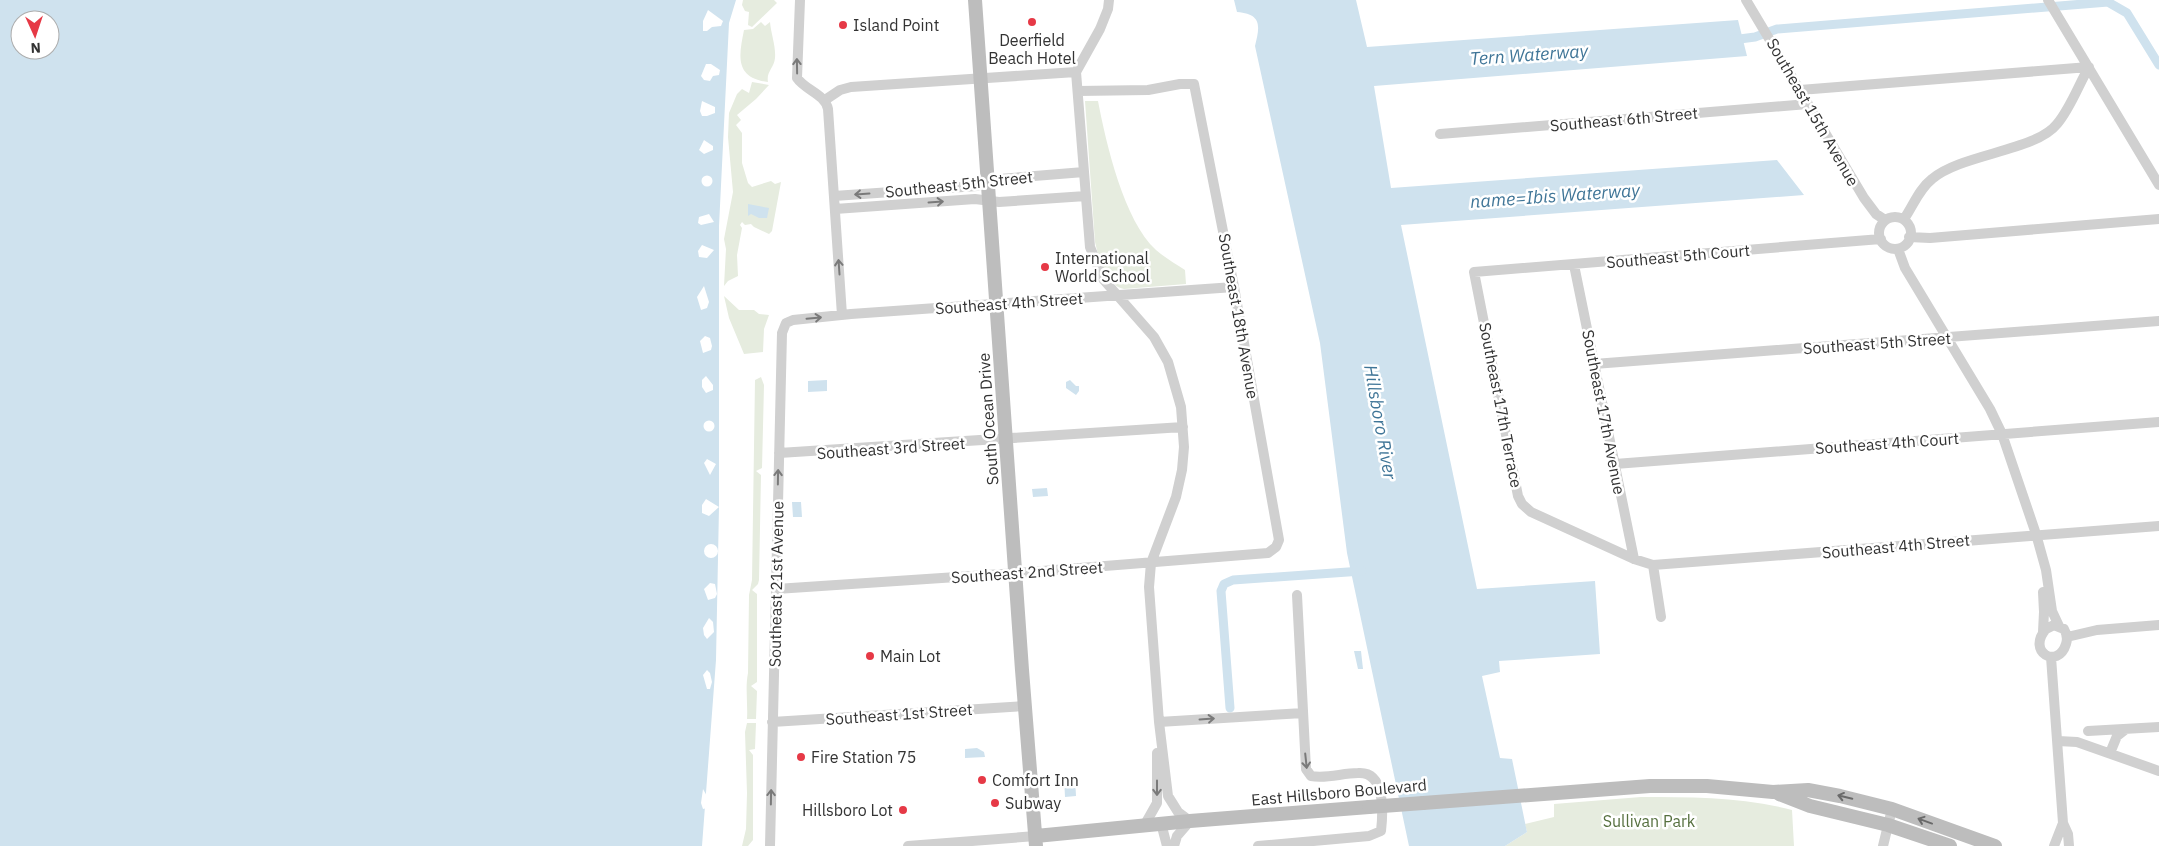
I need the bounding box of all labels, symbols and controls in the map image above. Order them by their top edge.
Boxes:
north arrow [10,10,60,60]
place label: Island Point [853,15,939,35]
marker: Deerfield Beach Hotel [1026,16,1038,28]
marker: Island Point [837,19,849,31]
place label: Deerfield Beach Hotel [988,30,1076,68]
street label: Southeast 15th Avenue [1762,34,1864,190]
text: N [30,39,41,57]
water label: Tern Waterway [1469,39,1590,70]
one-way arrow [792,58,802,74]
street label: Southeast 6th Street [1549,103,1699,135]
street label: Southeast 5th Street [884,166,1034,202]
water label: name=Ibis Waterway [1469,178,1642,213]
one-way arrow [855,189,871,198]
one-way arrow [927,197,943,207]
street label: Southeast 18th Avenue [1215,232,1263,400]
street label: Southeast 5th Court [1605,240,1751,272]
place label: International World School [1055,248,1150,286]
one-way arrow [834,259,844,275]
marker: International World School [1039,261,1051,273]
street label: Southeast 4th Street [934,288,1084,318]
one-way arrow [805,313,821,323]
street label: Southeast 17th Terrace [1475,321,1527,490]
street label: Southeast 17th Avenue [1578,328,1630,496]
street label: Southeast 5th Street [1802,328,1952,358]
street label: South Ocean Drive [973,352,1003,486]
water label: Hillsboro River [1359,363,1402,481]
street label: Southeast 4th Court [1814,428,1960,458]
street label: Southeast 3rd Street [816,433,966,463]
one-way arrow [774,470,783,486]
street label: Southeast 21st Avenue [765,501,787,667]
street label: Southeast 4th Street [1821,530,1971,562]
street label: Southeast 2nd Street [950,557,1104,587]
place label: Main Lot [880,646,941,666]
marker: Main Lot [864,650,876,662]
street label: Southeast 1st Street [825,699,973,729]
one-way arrow [1199,714,1215,723]
place label: Fire Station 75 [811,747,916,767]
marker: Fire Station 75 [795,751,807,763]
one-way arrow [1301,753,1311,769]
place label: Comfort Inn [992,770,1079,790]
marker: Comfort Inn [976,774,988,786]
street label: East Hillsboro Boulevard [1250,774,1428,810]
one-way arrow [1152,780,1162,796]
one-way arrow [766,790,776,806]
one-way arrow [1837,792,1853,801]
place label: Subway [1005,793,1061,813]
marker: Subway [989,797,1001,809]
place label: Hillsboro Lot [802,800,893,820]
marker: Hillsboro Lot [897,804,909,816]
park label: Sullivan Park [1603,811,1696,831]
one-way arrow [1918,816,1934,825]

